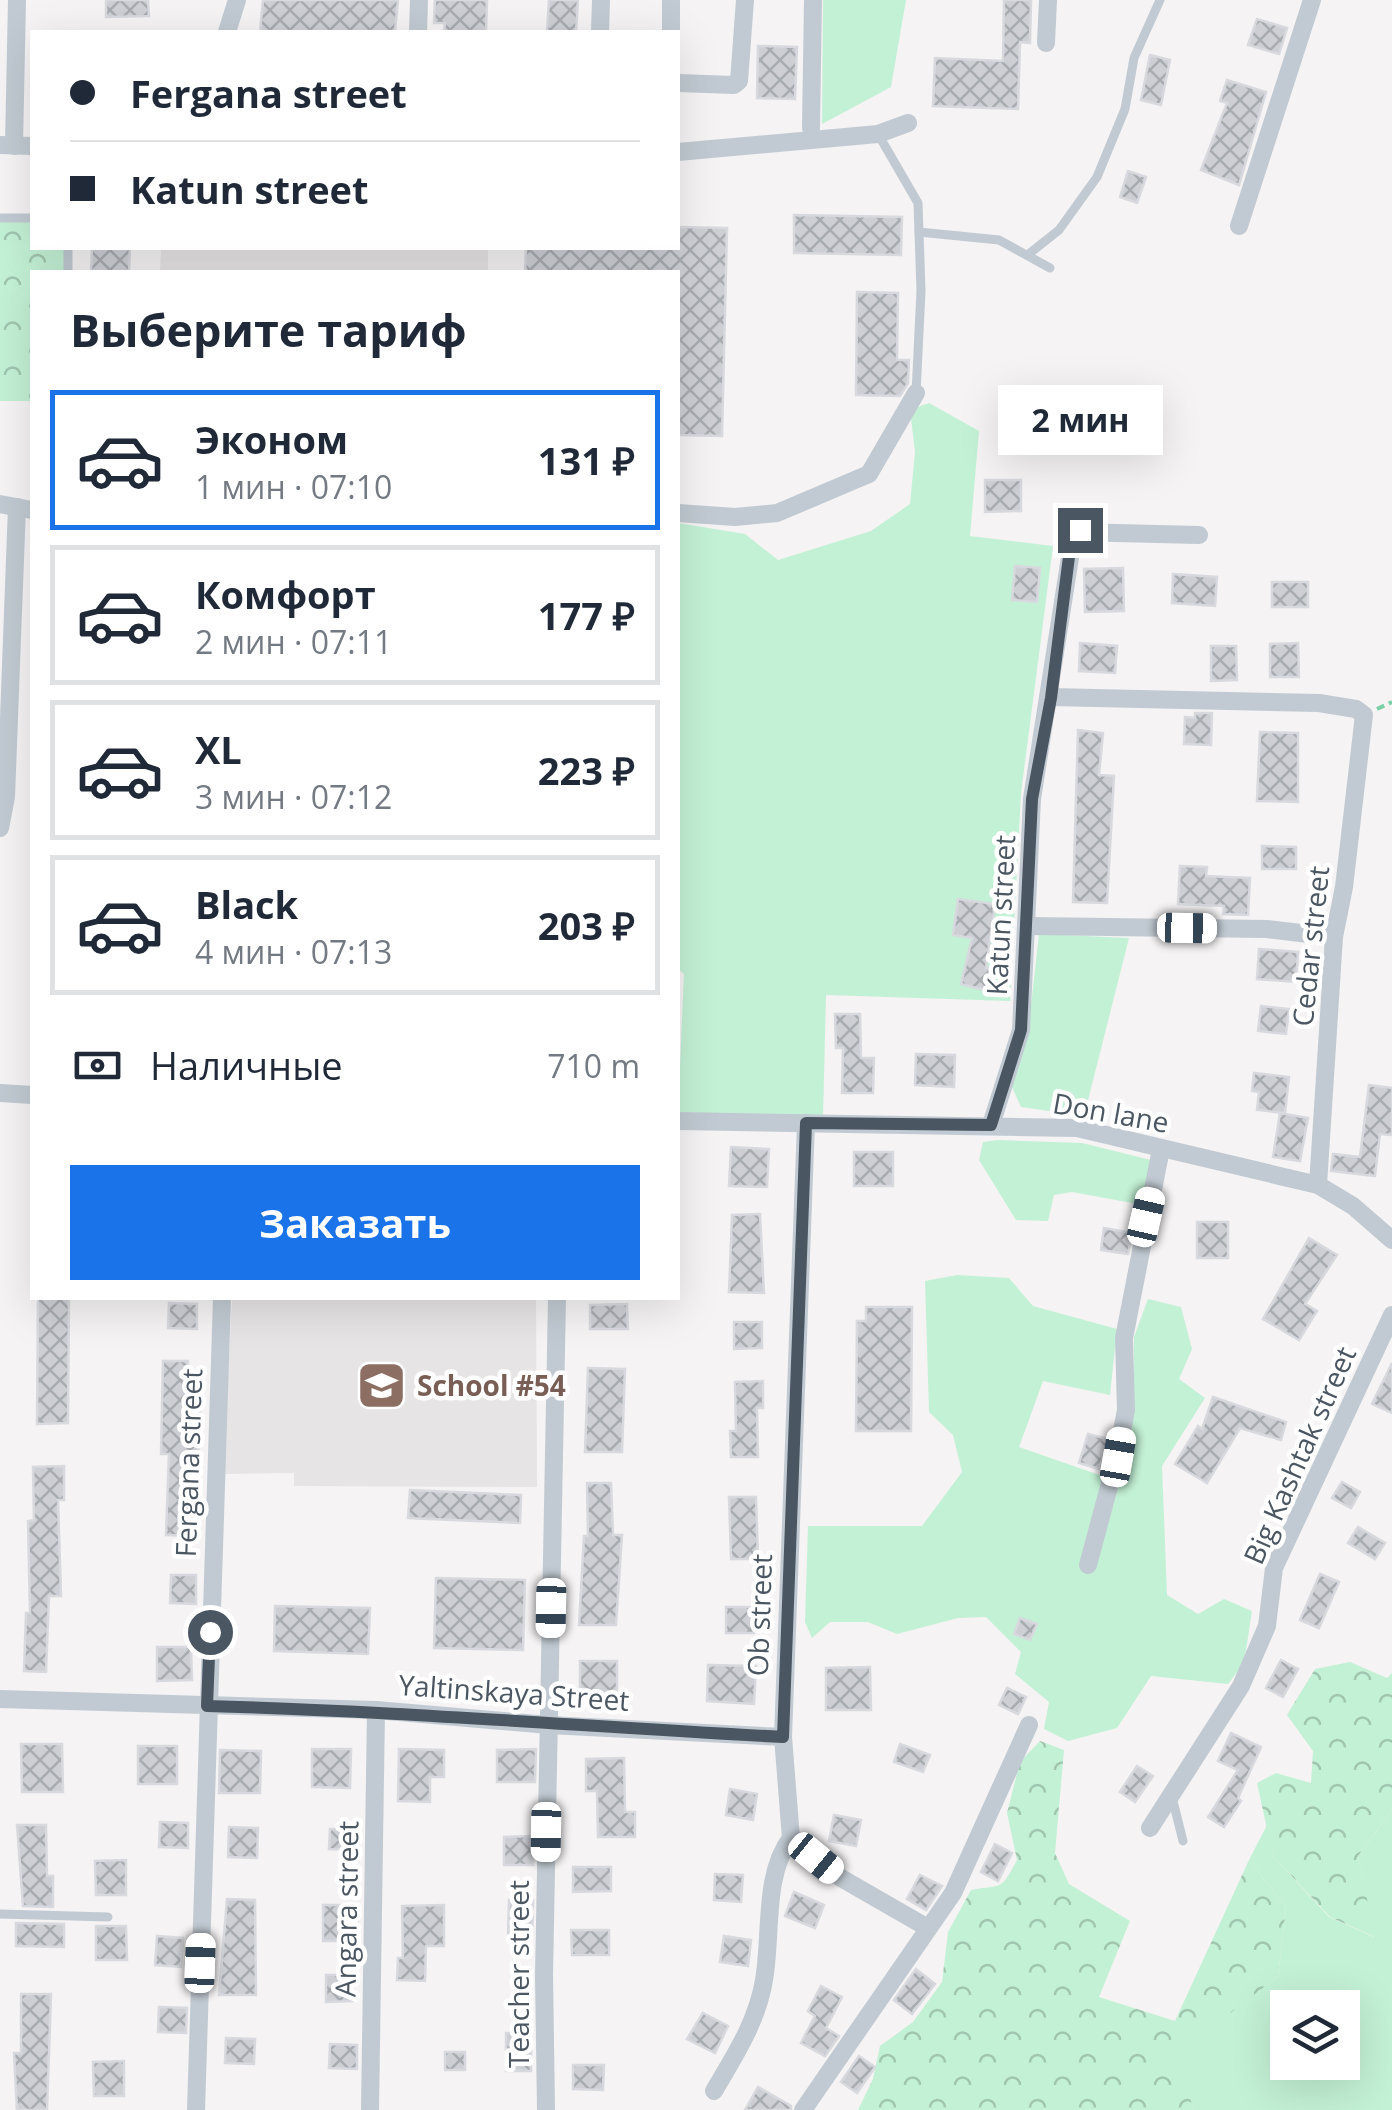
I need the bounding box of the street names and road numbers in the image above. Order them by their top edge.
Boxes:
street label: Katun street [977,834,1023,996]
street label: Cedar street [1283,864,1337,1028]
street label: Don lane [1050,1083,1172,1141]
street label: Big Kashtak street [1234,1340,1364,1570]
street label: Fergana street [166,1368,210,1558]
street label: Ob street [738,1553,780,1677]
street label: Yaltinskaya Street [397,1665,631,1719]
street label: Angara street [325,1821,367,1997]
street label: Teacher street [499,1880,537,2068]

